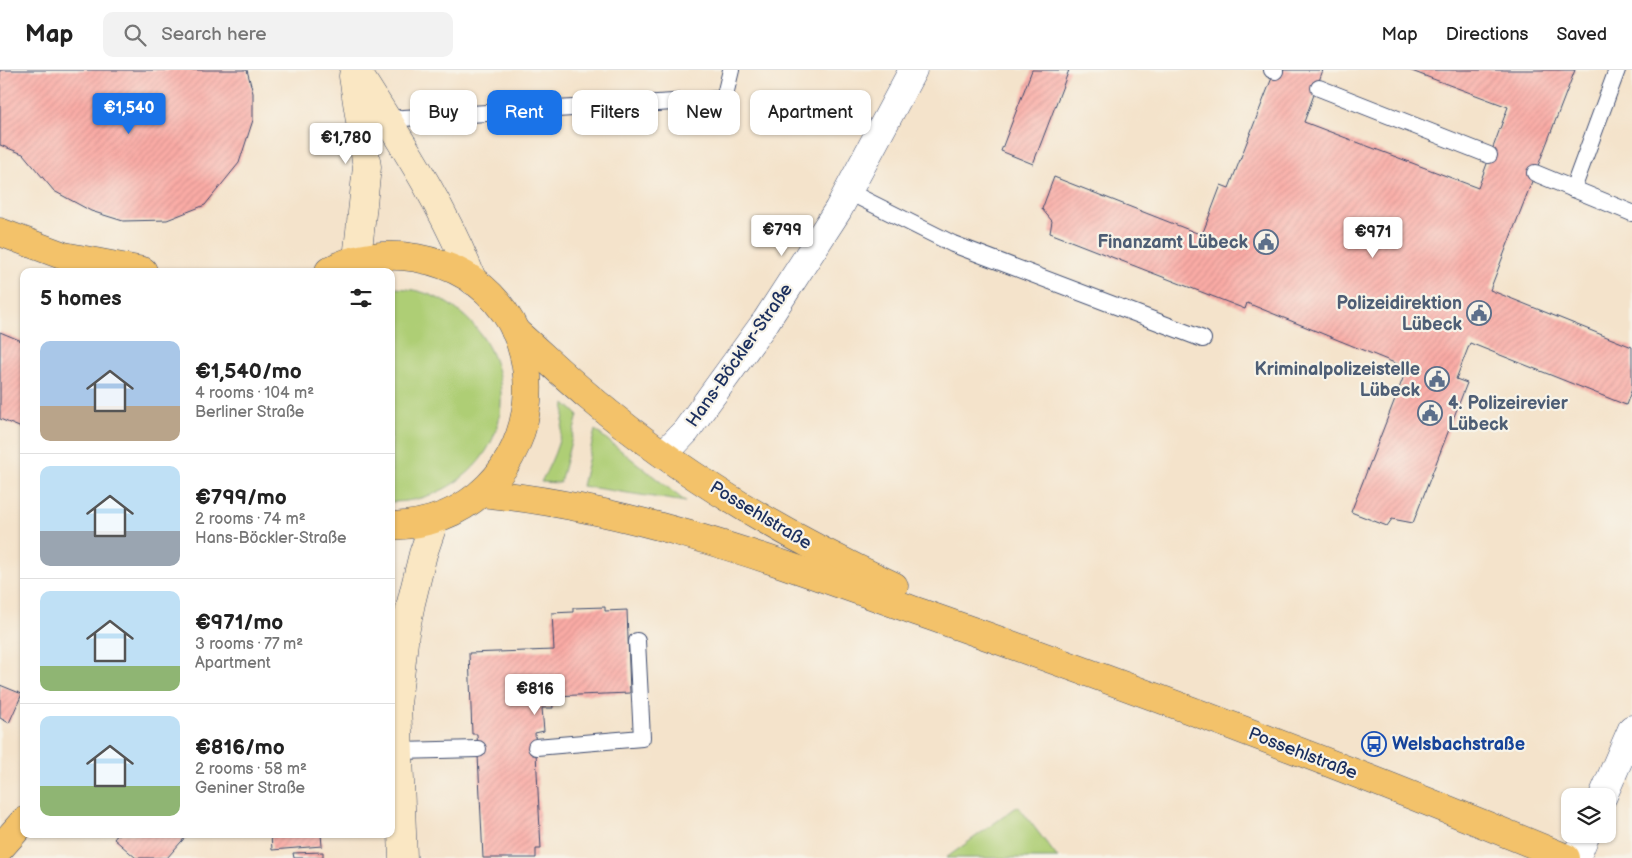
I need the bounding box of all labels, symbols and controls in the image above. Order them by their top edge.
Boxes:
search box [103,12,453,57]
text: Map [25,20,73,49]
icon: search [121,21,149,49]
text: Search here [161,23,267,46]
text: Map [1382,24,1418,45]
text: Directions [1446,24,1528,45]
text: Saved [1556,24,1607,45]
chip: Buy [410,90,477,135]
chip: Rent [487,90,562,135]
chip: Filters [572,90,658,135]
chip: New [668,90,740,135]
chip: Apartment [750,90,871,135]
pin: €1,540 [88,92,170,135]
text: €1,540 [104,99,154,118]
pin: €1,780 [305,122,387,165]
text: €1,780 [321,129,371,148]
pin: €799 [752,214,812,257]
pin: €971 [1343,216,1403,259]
text: €799 [762,221,802,240]
text: €971 [1354,223,1392,242]
public building icon: Finanzamt Lübeck [1253,229,1279,255]
place label: Finanzamt Lübeck [1098,232,1249,253]
street label: Hans-Böckler-Straße [682,279,797,431]
icon: filters [347,284,375,312]
text: 5 homes [40,286,122,311]
place label: Polizeidirektion Lübeck [1337,293,1463,335]
public building icon: Polizeidirektion Lübeck [1466,300,1492,326]
text: €1,540/mo [195,359,302,384]
place label: Kriminalpolizeistelle Lübeck [1254,359,1421,401]
icon: home [80,361,140,421]
public building icon: Kriminalpolizeistelle Lübeck [1424,366,1450,392]
text: 4 rooms · 104 m² [195,384,314,403]
place label: 4. Polizeirevier Lübeck [1448,393,1569,435]
public building icon: 4. Polizeirevier Lübeck [1417,400,1443,426]
text: Berliner Straße [195,403,304,422]
street label: Possehlstraße [706,477,816,554]
text: €799/mo [195,485,287,510]
icon: home [80,486,140,546]
text: 2 rooms · 74 m² [195,510,306,529]
text: Hans-Böckler-Straße [195,529,347,548]
text: €971/mo [195,610,283,635]
icon: home [80,611,140,671]
text: 3 rooms · 77 m² [195,635,303,654]
text: Apartment [195,654,271,673]
pin: €816 [505,674,565,716]
text: €816 [516,680,554,699]
street label: Possehlstraße [1245,723,1360,784]
bus stop icon: Welsbachstraße [1361,731,1387,757]
place label: Welsbachstraße [1392,734,1525,755]
text: €816/mo [195,735,285,760]
icon: home [80,736,140,796]
text: 2 rooms · 58 m² [195,760,307,779]
text: Geniner Straße [195,779,305,798]
map controls [1561,788,1616,843]
button: layers [1561,788,1616,843]

